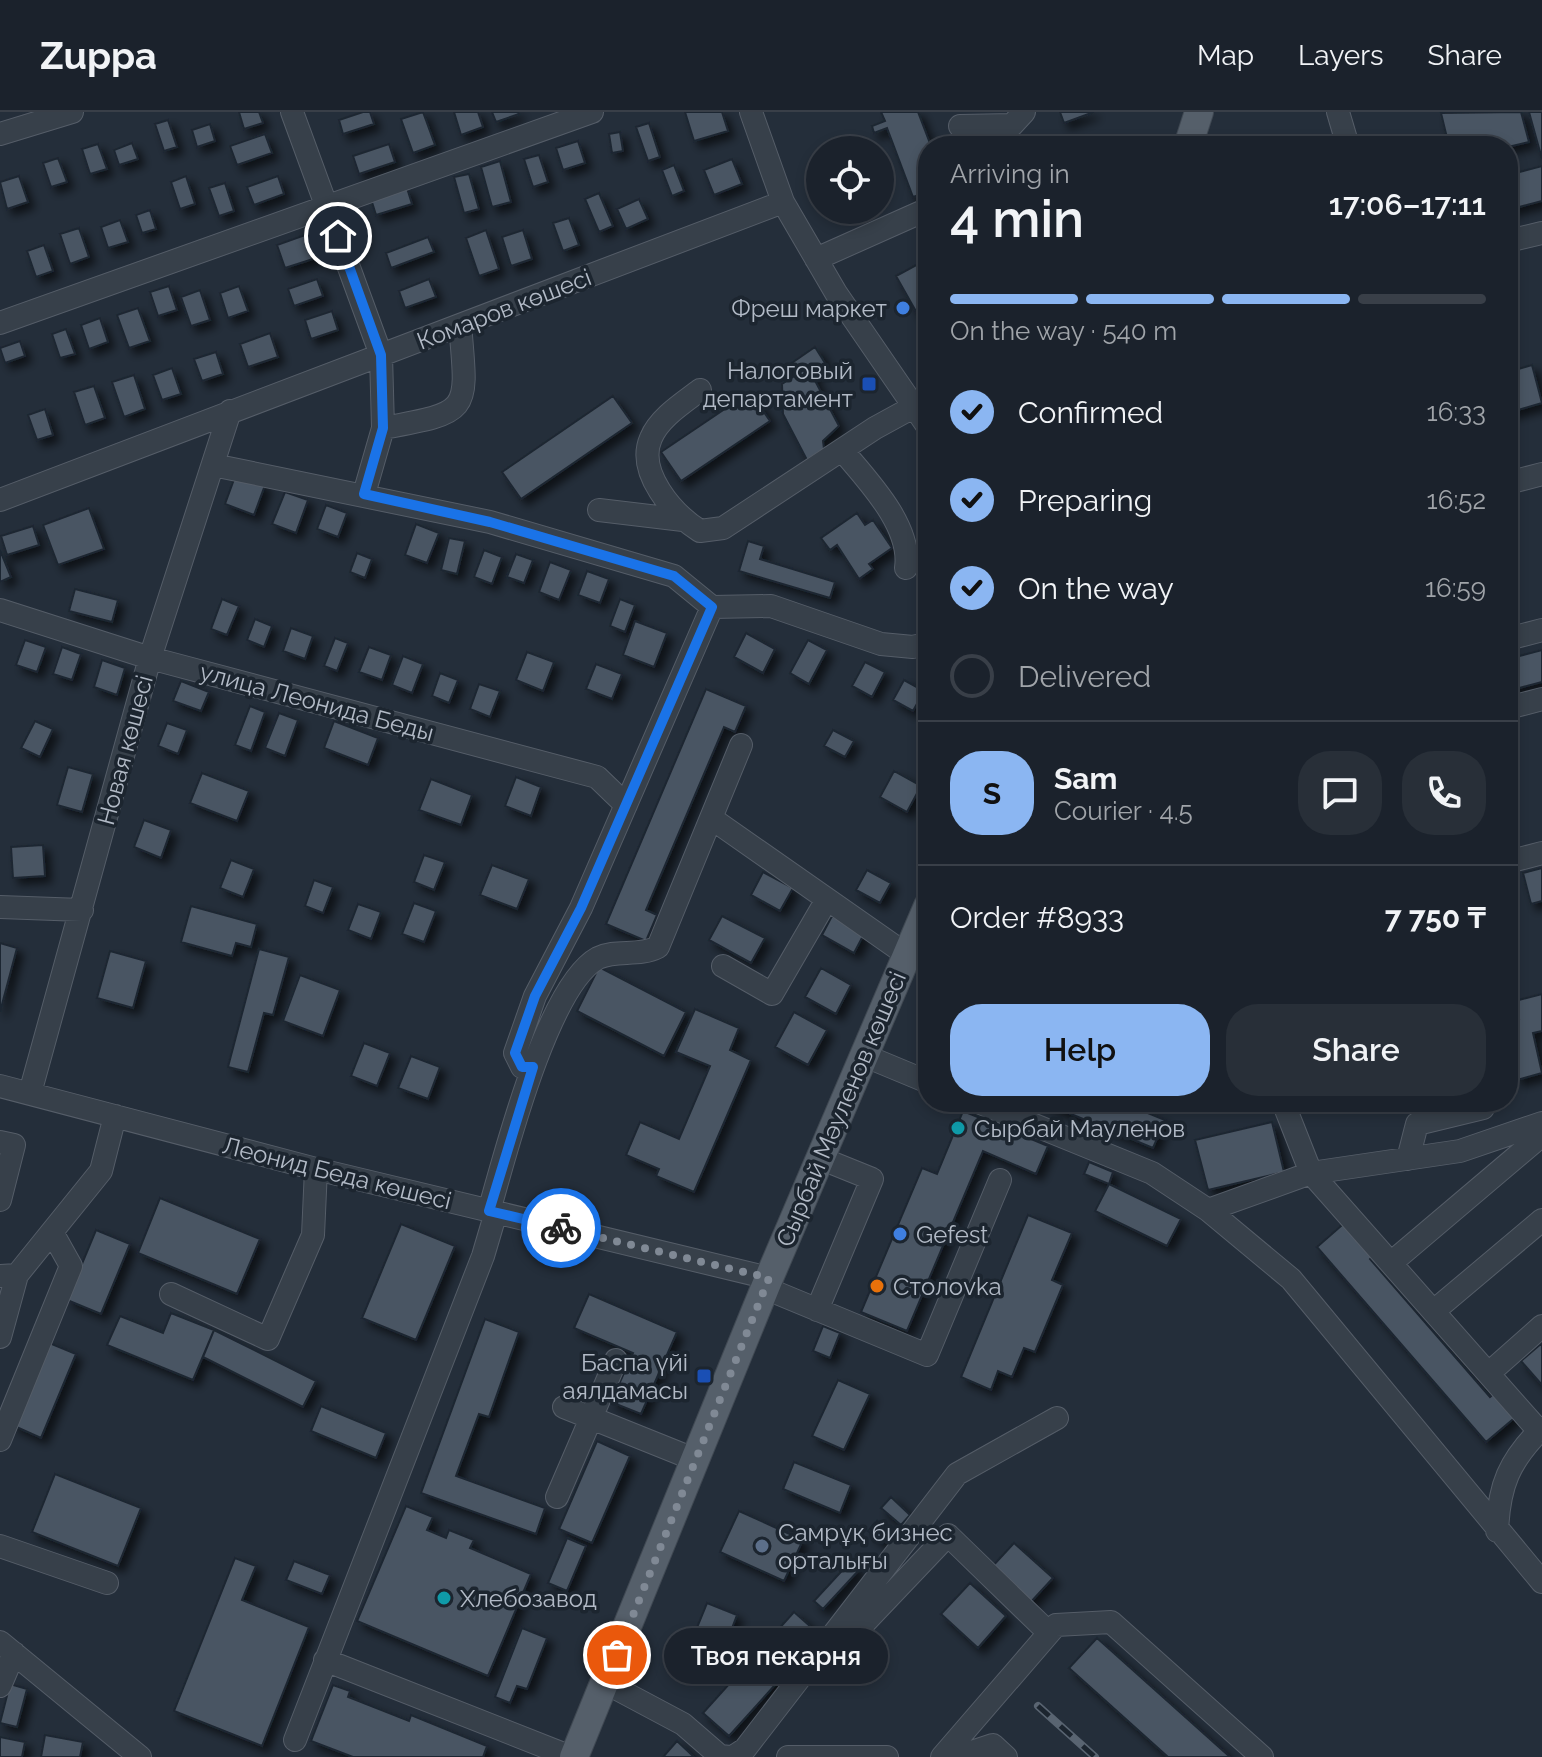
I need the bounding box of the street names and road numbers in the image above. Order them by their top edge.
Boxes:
street label: Комаров көшесі [413,262,595,356]
street label: улица Леонида Беды [197,657,437,747]
street label: Новая көшесі [91,672,159,828]
street label: Сырбай Мәуленов көшесі [770,967,912,1251]
street label: Леонид Беда көшесі [220,1131,454,1215]

